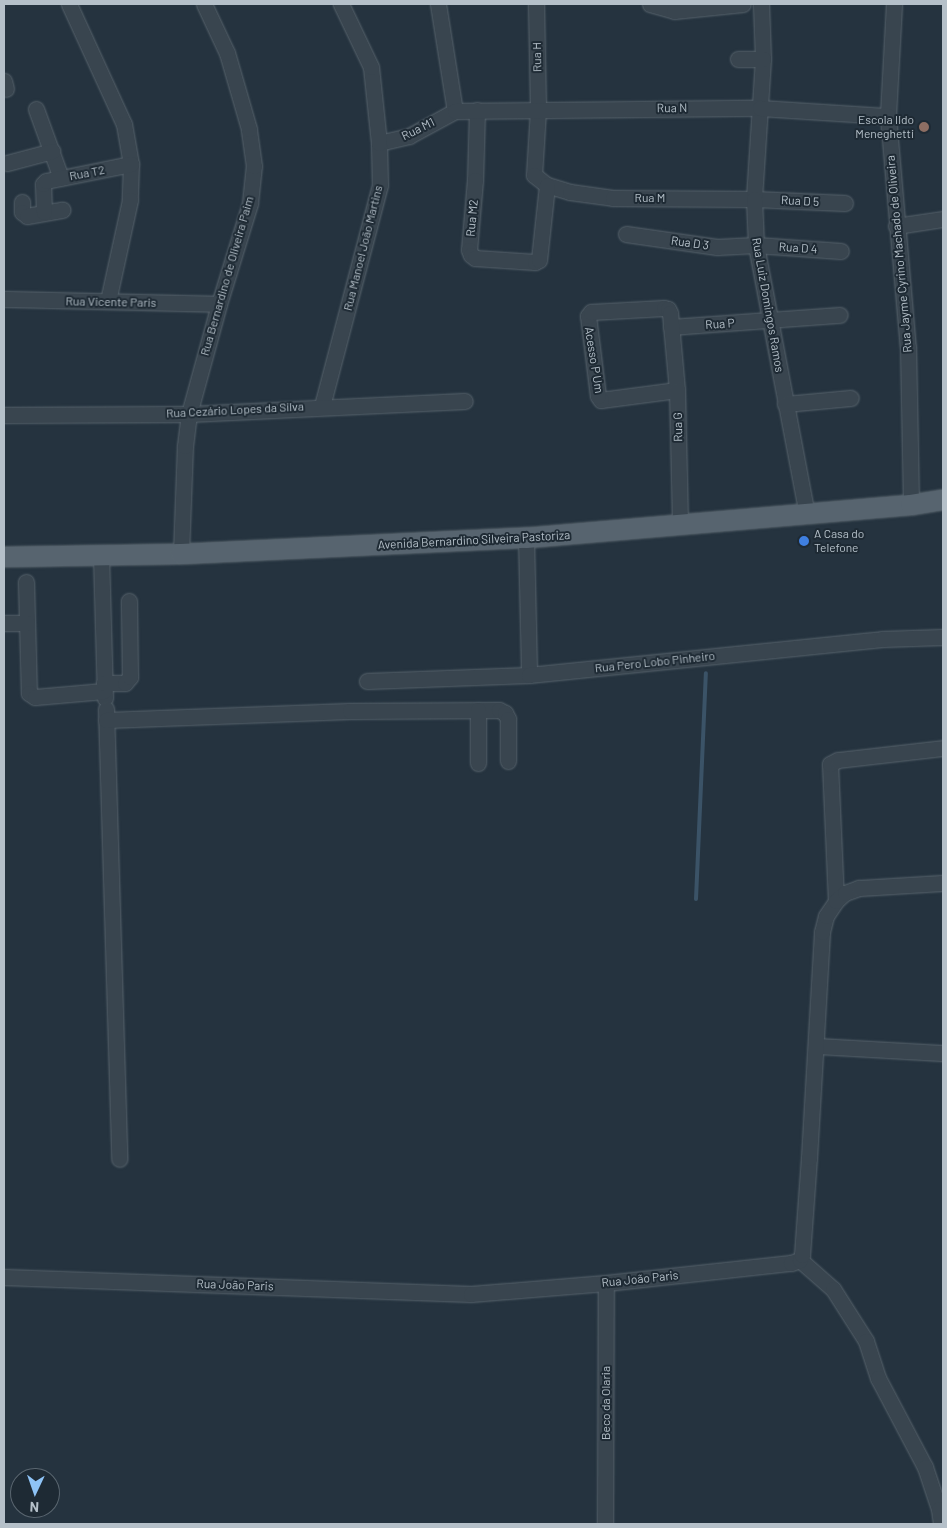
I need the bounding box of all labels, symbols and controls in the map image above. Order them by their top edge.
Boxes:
street label: Rua H [530,42,544,72]
street label: Rua N [657,101,687,115]
place label: Escola Ildo Meneghetti [855,113,914,141]
street label: Rua M1 [399,115,437,143]
marker: Escola Ildo Meneghetti [918,121,930,133]
street label: Rua Jayme Cyrino Machado de Oliveira [883,155,915,353]
street label: Rua T2 [68,163,106,183]
street label: Rua Manoel João Martins [340,184,386,312]
street label: Rua M [635,191,665,205]
street label: Rua D 5 [781,193,819,209]
street label: Rua Bernardino de Oliveira Paim [197,195,257,357]
street label: Rua M2 [463,199,481,237]
street label: Rua D 3 [670,233,710,253]
street label: Rua Luiz Domingos Ramos [749,237,787,373]
street label: Rua D 4 [778,239,818,257]
street label: Rua Vicente Paris [65,294,157,310]
street label: Rua P [705,316,735,332]
street label: Acesso P Um [582,326,606,394]
street label: Rua Cezário Lopes da Silva [166,399,304,421]
street label: Rua G [671,412,685,442]
place label: A Casa do Telefone [814,527,864,555]
street label: Avenida Bernardino Silveira Pastoriza [377,528,571,552]
marker: A Casa do Telefone [798,535,810,547]
street label: Rua Pero Lobo Pinheiro [594,649,716,675]
street label: Rua João Paris [601,1268,679,1290]
street label: Rua João Paris [196,1276,274,1294]
street label: Beco da Olaria [599,1366,613,1440]
north arrow [10,1468,60,1518]
text: N [29,1499,39,1516]

